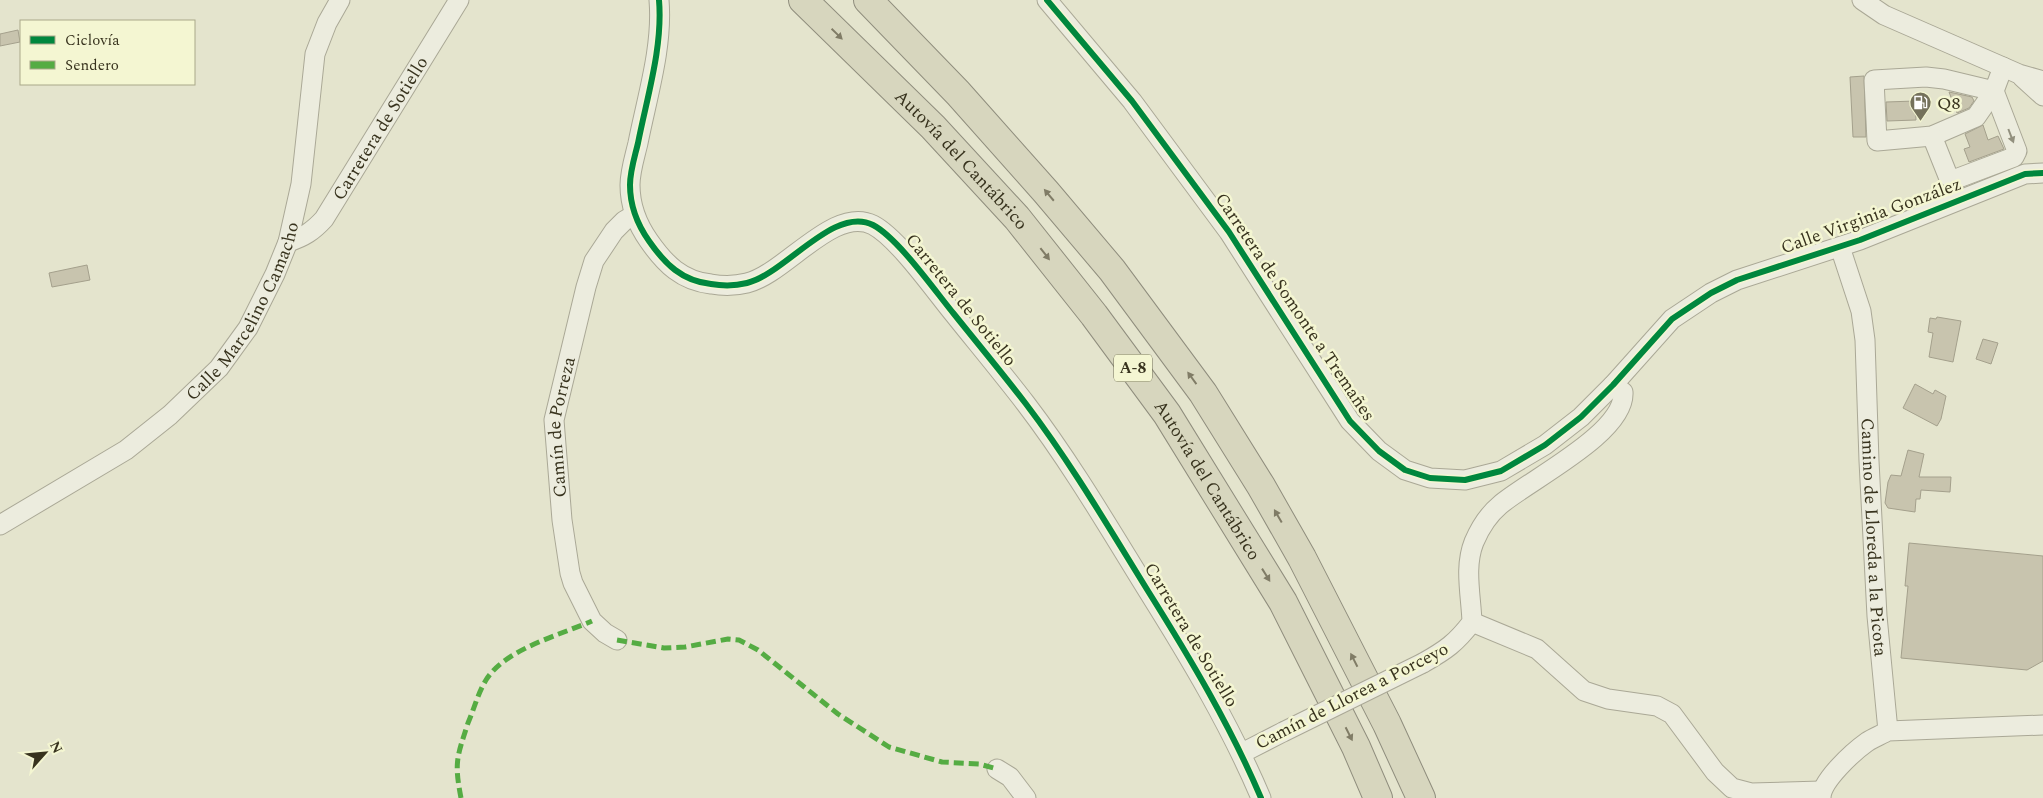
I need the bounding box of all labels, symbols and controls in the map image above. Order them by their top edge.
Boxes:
legend [20,20,195,85]
one-way arrow [831,28,843,40]
text: Ciclovía [65,29,120,52]
street label: Carretera de Sotiello [325,51,435,205]
text: Sendero [65,54,119,77]
street label: Autovía del Cantábrico [889,83,1035,235]
place label: Q8 [1937,90,1961,117]
fuel station icon: Q8 [1909,91,1933,122]
one-way arrow [2008,129,2016,144]
street label: Calle Virginia González [1777,171,1965,261]
street label: Carretera de Somonte a Tremañes [1208,187,1382,427]
one-way arrow [1043,190,1055,202]
street label: Calle Marcelino Camacho [179,219,306,407]
street label: Carretera de Sotiello [899,228,1023,372]
one-way arrow [1040,247,1051,260]
street label: Camín de Porreza [541,354,582,499]
road number: A-8 [1114,354,1152,382]
one-way arrow [1187,371,1197,385]
street label: Autovía del Cantábrico [1147,394,1268,566]
street label: Camino de Lloreda a la Picota [1854,417,1894,658]
one-way arrow [1274,509,1282,523]
street label: Carretera de Sotiello [1137,558,1245,712]
one-way arrow [1261,568,1270,581]
street label: Camín de Llorea a Porceyo [1251,635,1453,757]
one-way arrow [1350,652,1358,667]
one-way arrow [1346,727,1354,741]
north arrow [20,728,70,778]
text: N [44,737,68,757]

